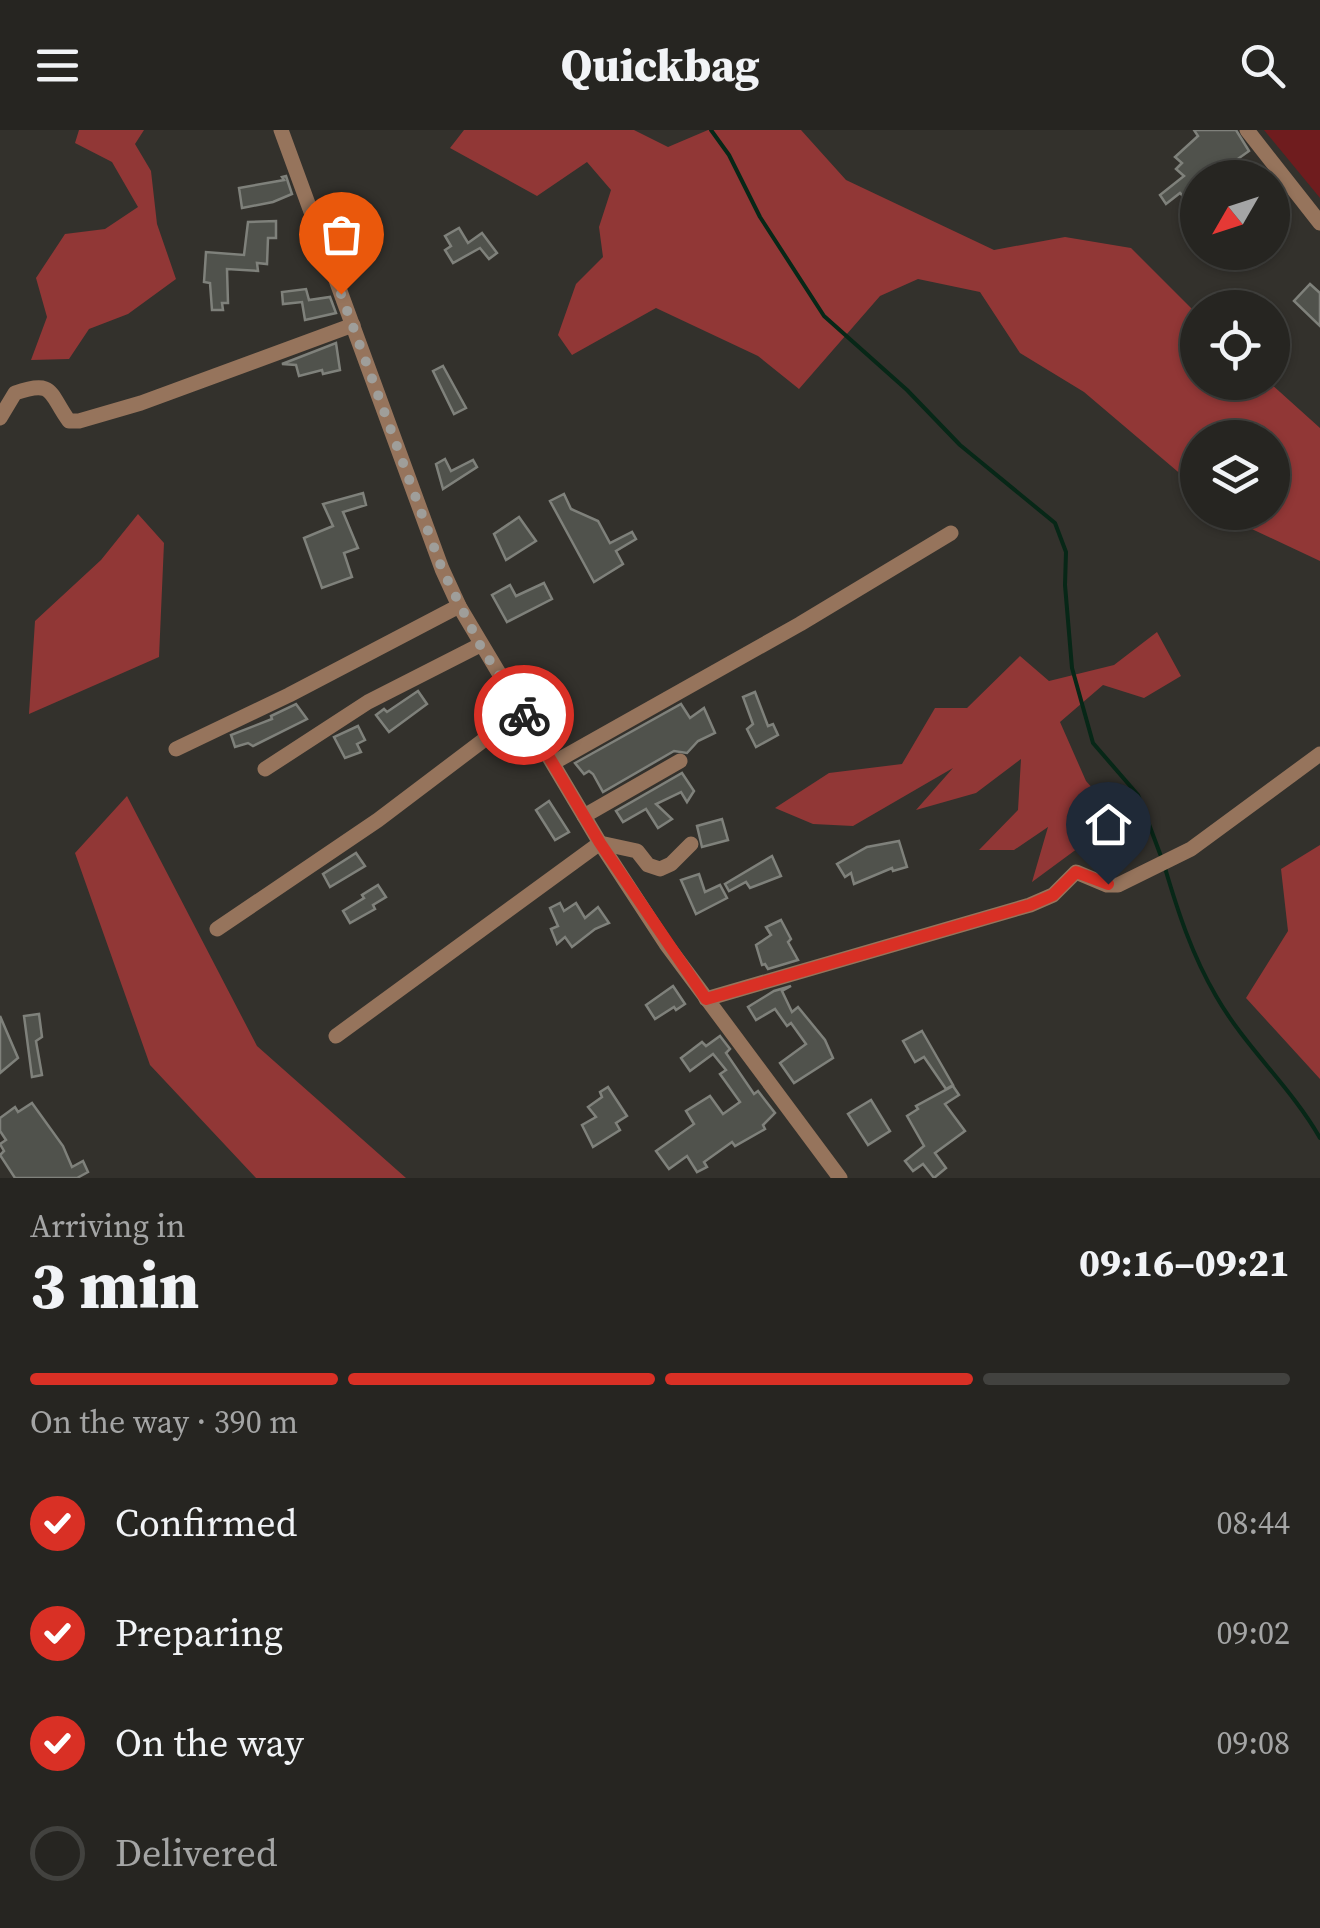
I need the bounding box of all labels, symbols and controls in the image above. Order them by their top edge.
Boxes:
text: Quickbag [561,34,759,96]
icon: menu [30,38,85,93]
icon: search [1235,38,1290,93]
north arrow [1180,160,1290,270]
map controls [1180,160,1290,530]
pin [299,192,384,295]
icon: bag [314,207,369,262]
button: locate [1180,290,1290,400]
button: layers [1180,420,1290,530]
courier [474,665,574,765]
icon: bike [497,688,552,743]
pin [1066,782,1151,885]
icon: home [1081,797,1136,852]
text: Arriving in [30,1204,185,1248]
text: 09:16–09:21 [1079,1237,1290,1289]
text: 3 min [30,1241,200,1330]
text: On the way · 390 m [30,1400,298,1444]
icon: check [30,1496,85,1551]
text: Confirmed [115,1497,297,1549]
text: 08:44 [1216,1501,1290,1545]
icon: check [30,1606,85,1661]
text: Preparing [115,1607,283,1659]
text: 09:02 [1216,1611,1290,1655]
icon: check [30,1716,85,1771]
text: On the way [115,1717,304,1769]
text: 09:08 [1216,1721,1290,1765]
text: Delivered [115,1827,278,1879]

